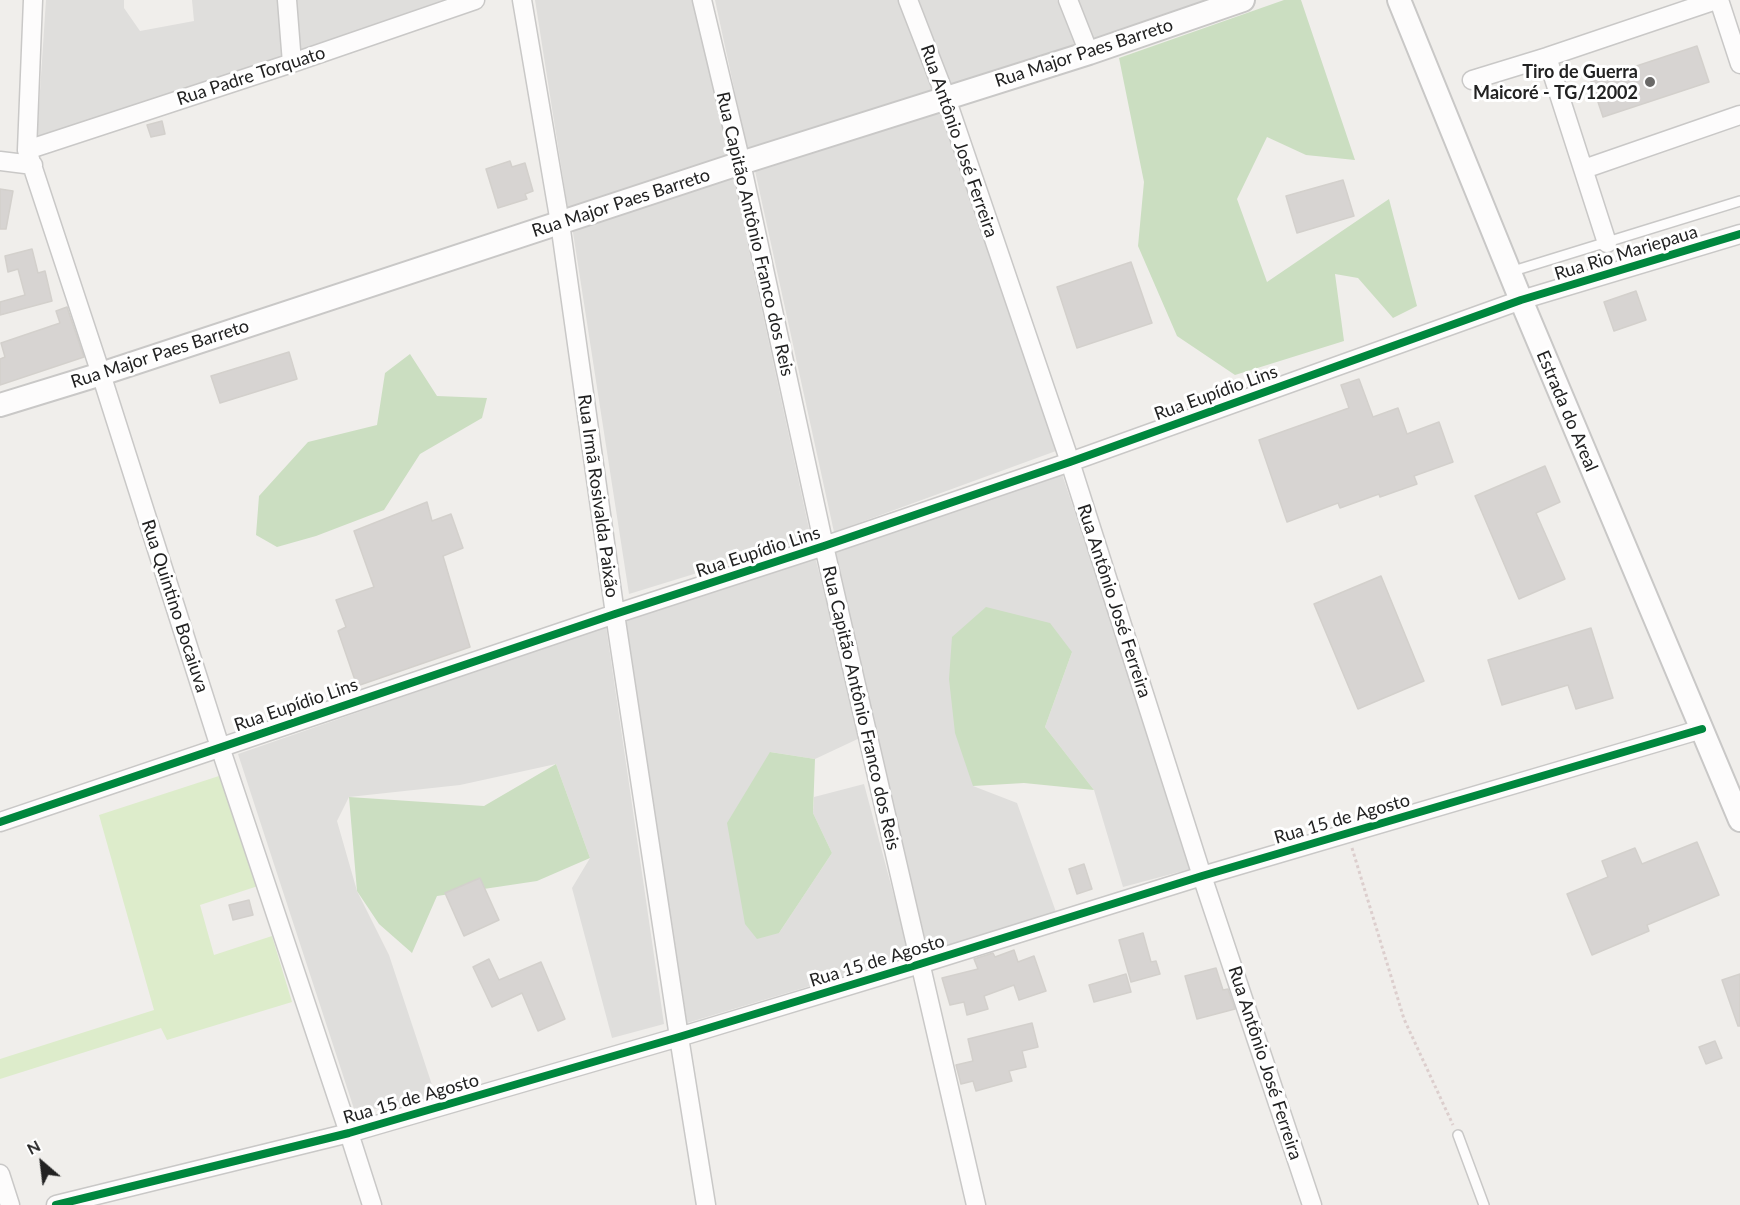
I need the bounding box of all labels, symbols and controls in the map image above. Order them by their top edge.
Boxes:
street label: Rua Major Paes Barreto [992,14,1176,92]
street label: Rua Padre Torquato [174,42,328,110]
street label: Rua Antônio José Ferreira [916,42,1002,240]
place label: Tiro de Guerra Maicoré - TG/12002 [1473,61,1638,104]
marker: Tiro de Guerra Maicoré - TG/12002 [1643,75,1657,89]
street label: Rua Capitão Antônio Franco dos Reis [712,90,798,378]
street label: Rua Major Paes Barreto [529,164,713,242]
street label: Rua Rio Mariepaua [1552,221,1700,285]
street label: Rua Major Paes Barreto [68,315,252,393]
street label: Estrada do Areal [1532,347,1602,475]
street label: Rua Eupídio Lins [1151,361,1281,425]
street label: Rua Irmã Rosivalda Paixão [573,393,623,599]
street label: Rua Antônio José Ferreira [1072,501,1156,701]
street label: Rua Quintino Bocaiuva [137,517,213,695]
street label: Rua Eupídio Lins [693,522,823,582]
street label: Rua Capitão Antônio Franco dos Reis [818,564,904,852]
street label: Rua Eupídio Lins [231,674,361,736]
street label: Rua 15 de Agosto [1272,789,1412,849]
street label: Rua 15 de Agosto [807,930,947,992]
street label: Rua Antônio José Ferreira [1223,963,1307,1163]
street label: Rua 15 de Agosto [341,1069,481,1129]
north arrow [12,1133,72,1193]
text: N [23,1135,43,1158]

